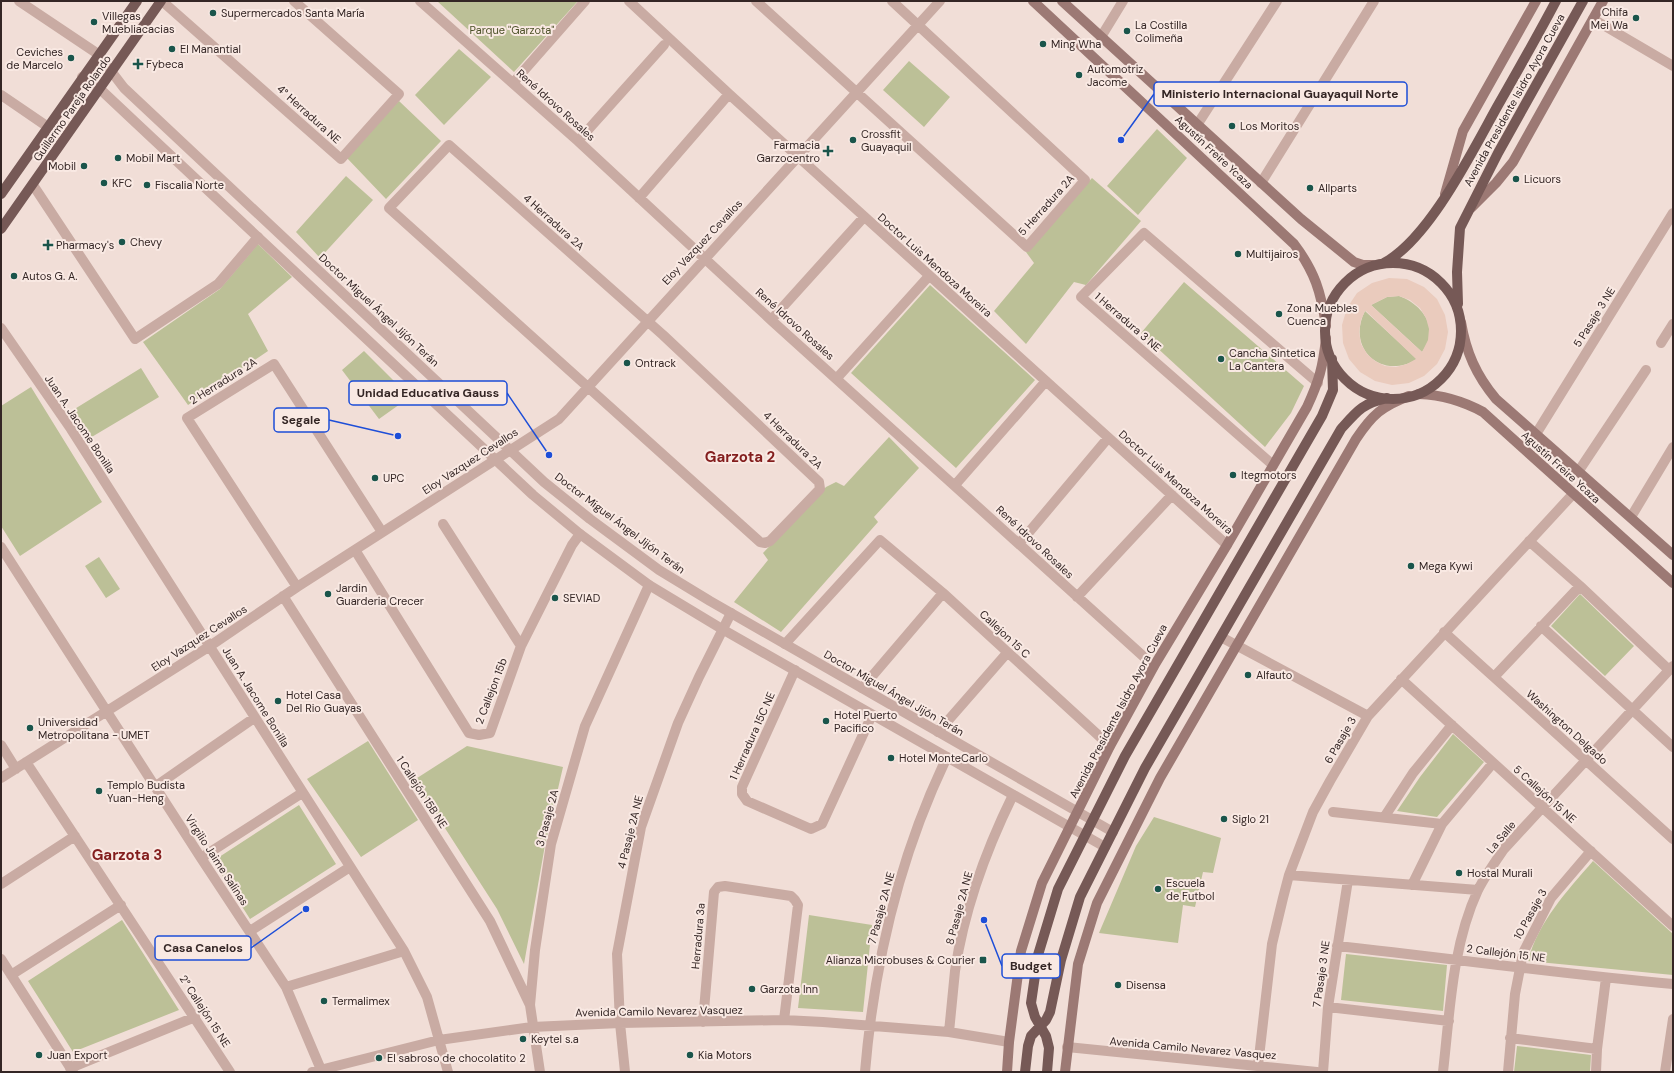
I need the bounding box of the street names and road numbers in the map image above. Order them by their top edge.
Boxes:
street label: Avenida Presidente Isidro Ayora Cueva [1461,11,1567,189]
street label: Guillermo Pareja Rolando [30,52,114,164]
street label: René Idrovo Rosales [514,66,598,144]
street label: 4° Herradura NE [274,82,344,146]
street label: Agustín Freire Ycaza [1172,112,1256,192]
street label: 5 Herradura 2A [1015,172,1077,238]
street label: 4 Herradura 2A [521,191,587,253]
street label: Eloy Vazquez Cevallos [659,197,745,287]
street label: Doctor Luis Mendoza Moreira [875,210,995,320]
street label: Doctor Miguel Ángel Jijón Terán [316,251,442,369]
street label: 5 Pasaje 3 NE [1570,284,1618,350]
street label: René Idrovo Rosales [753,285,837,363]
street label: 1 Herradura 3 NE [1092,289,1164,355]
street label: 2 Herradura 2A [187,355,259,407]
street label: Juan A. Jacome Bonilla [42,372,118,476]
street label: 4 Herradura 2A [760,408,826,472]
street label: Eloy Vazquez Cevallos [419,425,521,497]
street label: Doctor Luis Mendoza Moreira [1116,427,1236,537]
street label: Agustín Freire Ycaza [1519,428,1603,506]
street label: Doctor Miguel Ángel Jijón Terán [552,469,688,577]
street label: René Idrovo Rosales [993,502,1077,582]
street label: Eloy Vazquez Cevallos [148,602,250,674]
street label: Callejon 15 C [977,607,1033,661]
street label: Avenida Presidente Isidro Ayora Cueva [1066,622,1170,800]
street label: Juan A. Jacome Bonilla [219,644,293,750]
street label: Doctor Miguel Ángel Jijón Terán [821,647,967,739]
street label: 2 Callejon 15b [472,656,510,726]
street label: Washington Delgado [1523,687,1611,767]
street label: 1 Herradura 15C NE [726,690,778,782]
street label: 6 Pasaje 3 [1321,714,1359,766]
street label: 1 Callejón 15B NE [393,753,451,831]
street label: 5 Callejón 15 NE [1511,762,1579,826]
street label: 3 Pasaje 2A [533,788,561,848]
street label: 4 Pasaje 2A NE [614,794,646,870]
street label: Virgilio Jaime Salinas [182,812,252,908]
street label: La Salle [1483,818,1519,856]
street label: 7 Pasaje 2A NE [865,870,897,946]
street label: 8 Pasaje 2A NE [942,870,976,946]
street label: 10 Pasaje 3 [1510,886,1550,942]
street label: Herradura 3a [688,902,708,970]
street label: 7 Pasaje 3 NE [1309,940,1333,1008]
street label: 2 Callejón 15 NE [1466,941,1546,965]
street label: 2° Callejón 15 NE [176,972,234,1050]
street label: Avenida Camilo Nevarez Vasquez [575,1003,743,1019]
street label: Avenida Camilo Nevarez Vasquez [1109,1034,1277,1062]

